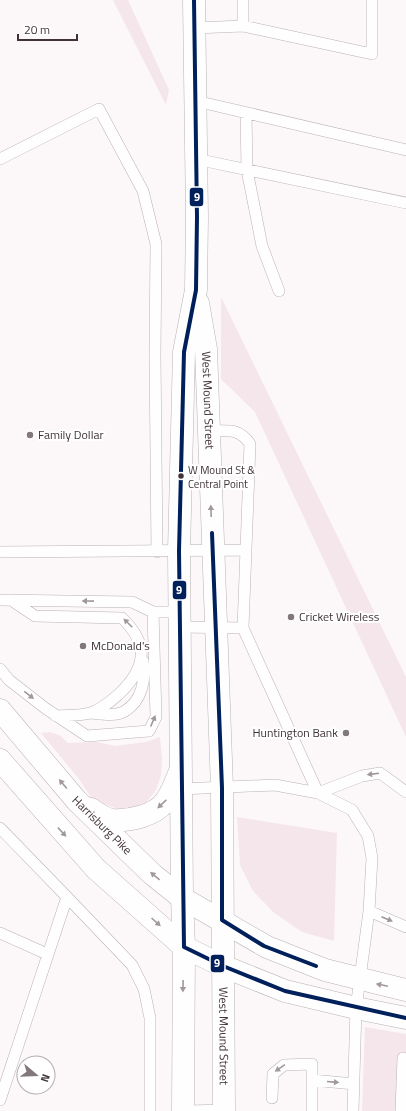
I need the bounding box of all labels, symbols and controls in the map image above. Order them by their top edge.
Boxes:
scale bar [18,16,77,42]
text: 20 m [24,20,50,39]
line badge: 9 [189,187,204,207]
text: 9 [194,189,200,205]
street label: West Mound Street [197,351,220,450]
place label: Family Dollar [38,425,104,444]
marker: Family Dollar [25,430,35,440]
place label: W Mound St & Central Point [188,462,255,492]
marker: W Mound St & Central Point [176,471,186,481]
one-way arrow [208,505,215,517]
line badge: 9 [172,580,187,600]
text: 9 [176,582,182,598]
one-way arrow [81,598,94,604]
place label: Cricket Wireless [299,607,380,626]
marker: Cricket Wireless [286,612,296,622]
one-way arrow [123,618,133,628]
place label: McDonald's [91,636,150,655]
marker: McDonald's [78,641,88,651]
one-way arrow [23,691,34,700]
one-way arrow [150,715,157,727]
place label: Huntington Bank [252,723,338,742]
marker: Huntington Bank [341,728,351,738]
one-way arrow [367,771,379,777]
one-way arrow [58,779,67,789]
street label: Harrisburg Pike [68,791,137,859]
one-way arrow [157,799,166,808]
one-way arrow [58,827,67,838]
one-way arrow [149,871,160,880]
one-way arrow [382,916,393,922]
one-way arrow [151,918,161,927]
line badge: 9 [210,954,225,973]
text: 9 [214,955,220,971]
one-way arrow [180,980,186,993]
one-way arrow [376,981,388,987]
street label: West Mound Street [214,987,234,1086]
north arrow [16,1055,56,1095]
one-way arrow [275,1064,286,1072]
text: N [37,1072,54,1084]
one-way arrow [327,1079,339,1086]

